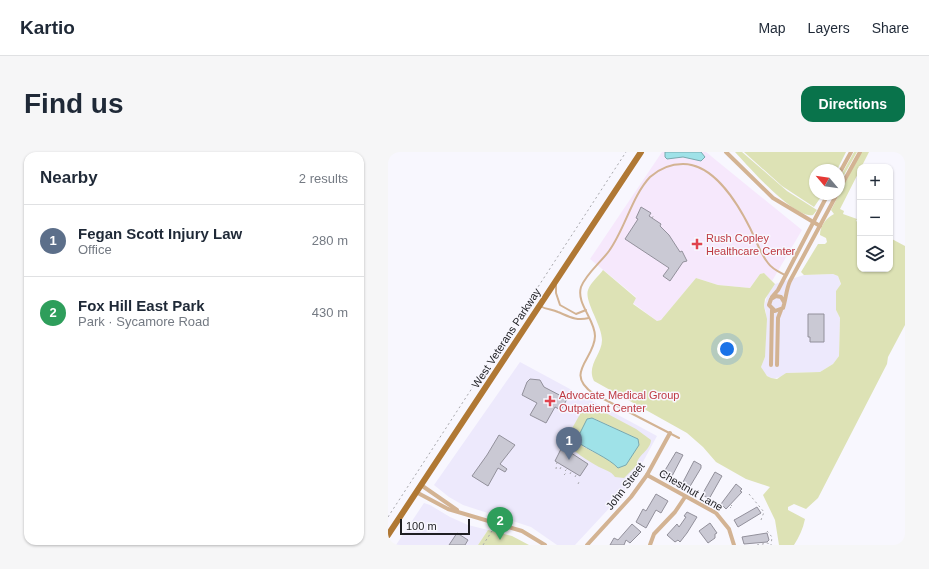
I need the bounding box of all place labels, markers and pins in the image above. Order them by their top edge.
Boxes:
place label: Rush Copley Healthcare Center [706,232,796,257]
marker: Rush Copley Healthcare Center [691,238,703,250]
place label: Advocate Medical Group Outpatient Center [559,389,679,414]
marker: Advocate Medical Group Outpatient Center [544,395,556,407]
pin: 1 [556,427,582,460]
pin: 2 [487,507,513,540]

